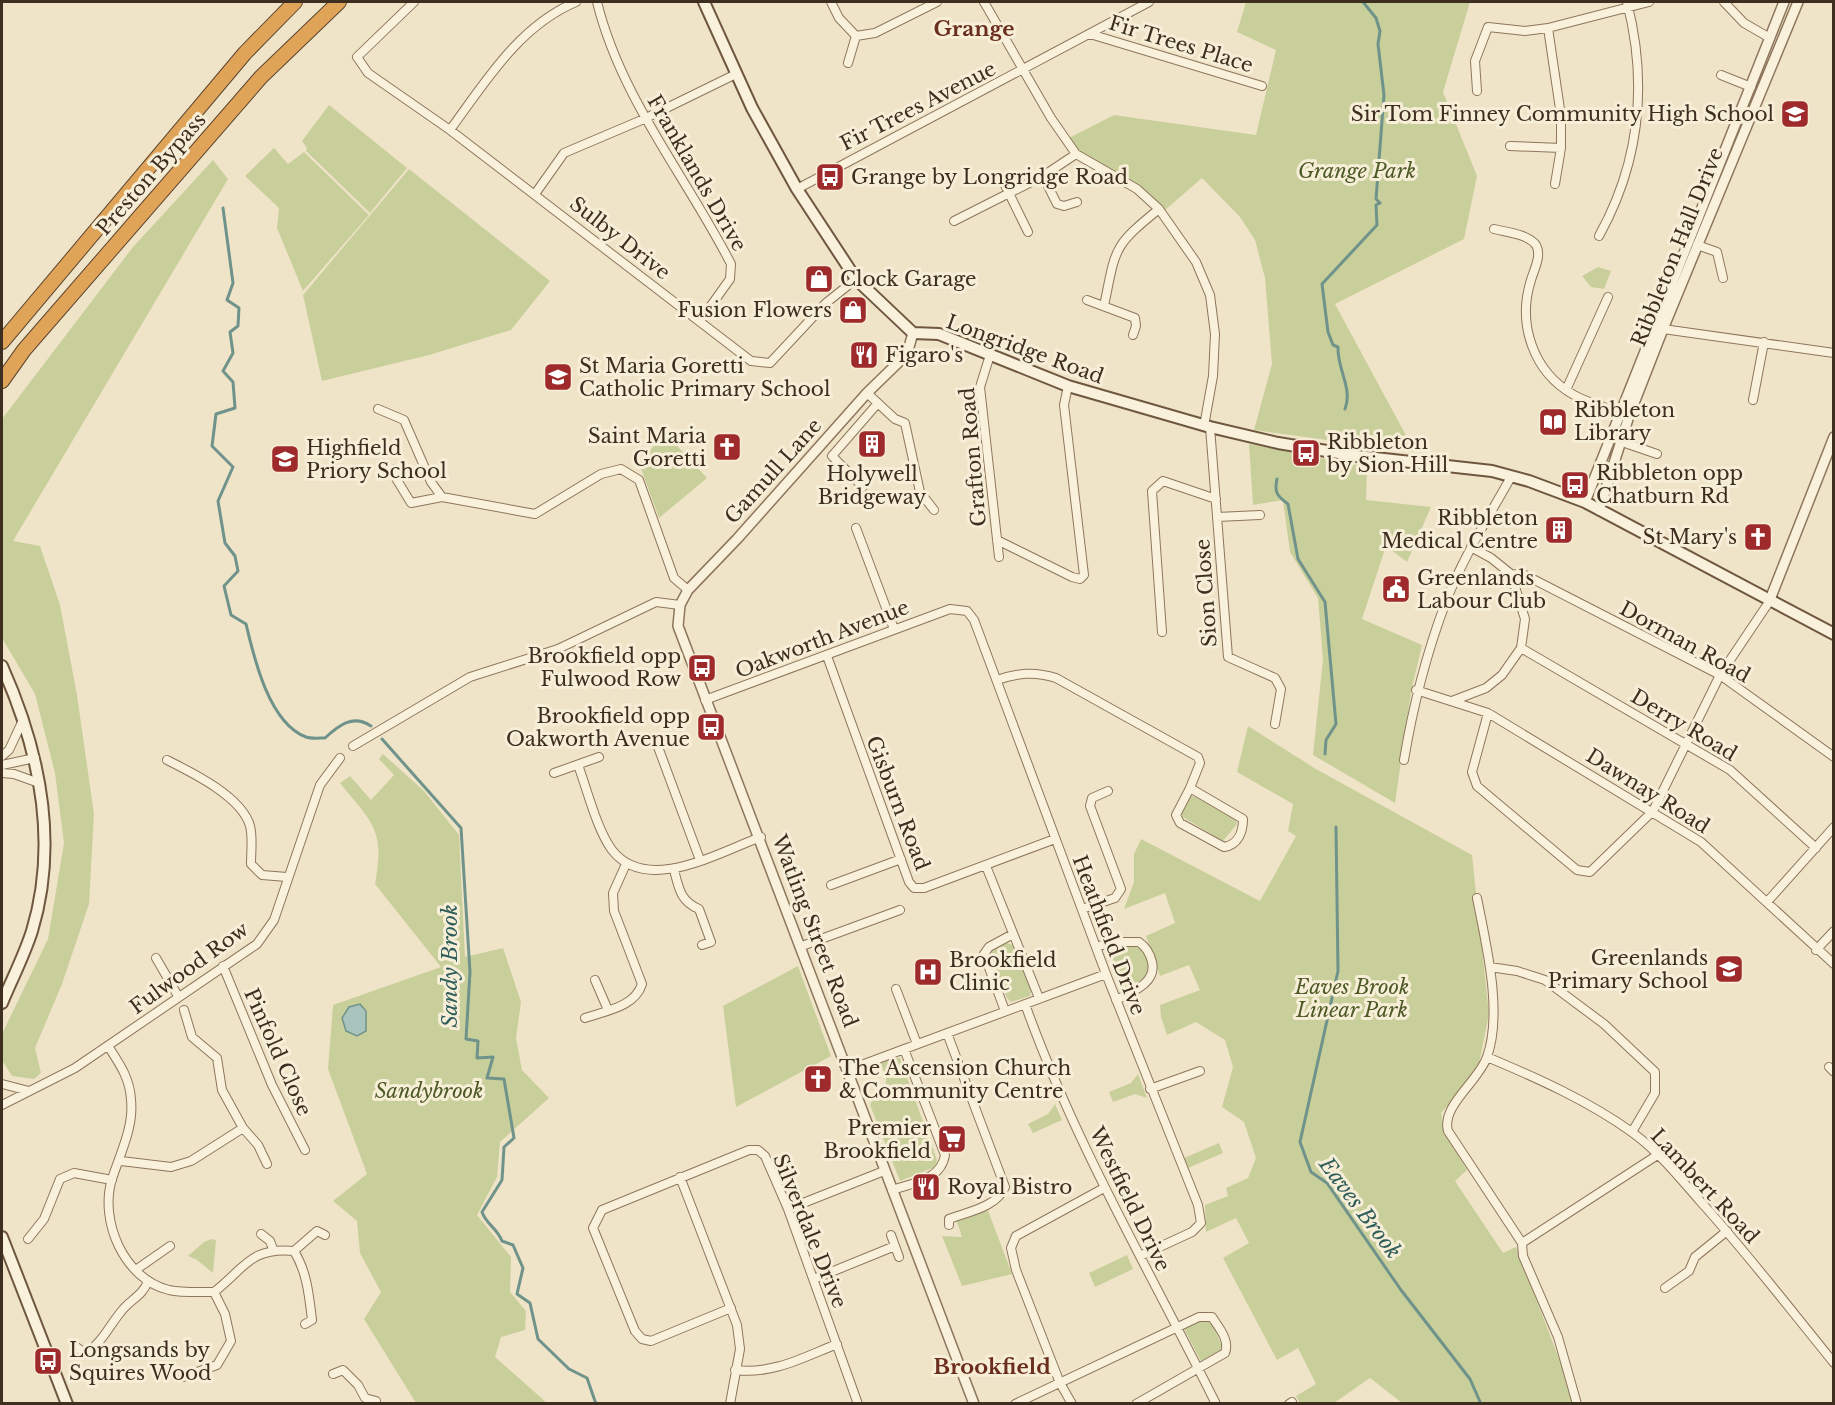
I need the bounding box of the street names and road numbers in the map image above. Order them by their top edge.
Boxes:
street label: Fir Trees Place [1106,11,1256,77]
street label: Fir Trees Avenue [836,56,1000,156]
street label: Franklands Drive [642,90,752,256]
street label: Preston Bypass [91,108,211,240]
street label: Ribbleton Hall Drive [1626,144,1728,350]
street label: Sulby Drive [565,191,675,285]
street label: Longridge Road [943,309,1107,389]
street label: Grafton Road [955,386,991,528]
street label: Gamull Lane [720,414,826,528]
street label: Sion Close [1190,538,1222,648]
street label: Oakworth Avenue [732,595,912,683]
street label: Dorman Road [1616,596,1754,688]
street label: Derry Road [1627,684,1741,766]
street label: Gisburn Road [861,732,935,874]
street label: Dawnay Road [1582,744,1714,838]
street label: Watling Street Road [767,830,863,1031]
street label: Heathfield Drive [1067,852,1151,1018]
street label: Fulwood Row [125,917,253,1019]
street label: Pinfold Close [239,984,317,1120]
street label: Westfield Drive [1084,1122,1175,1275]
street label: Lambert Road [1646,1124,1764,1248]
street label: Silverdale Drive [768,1150,852,1312]

